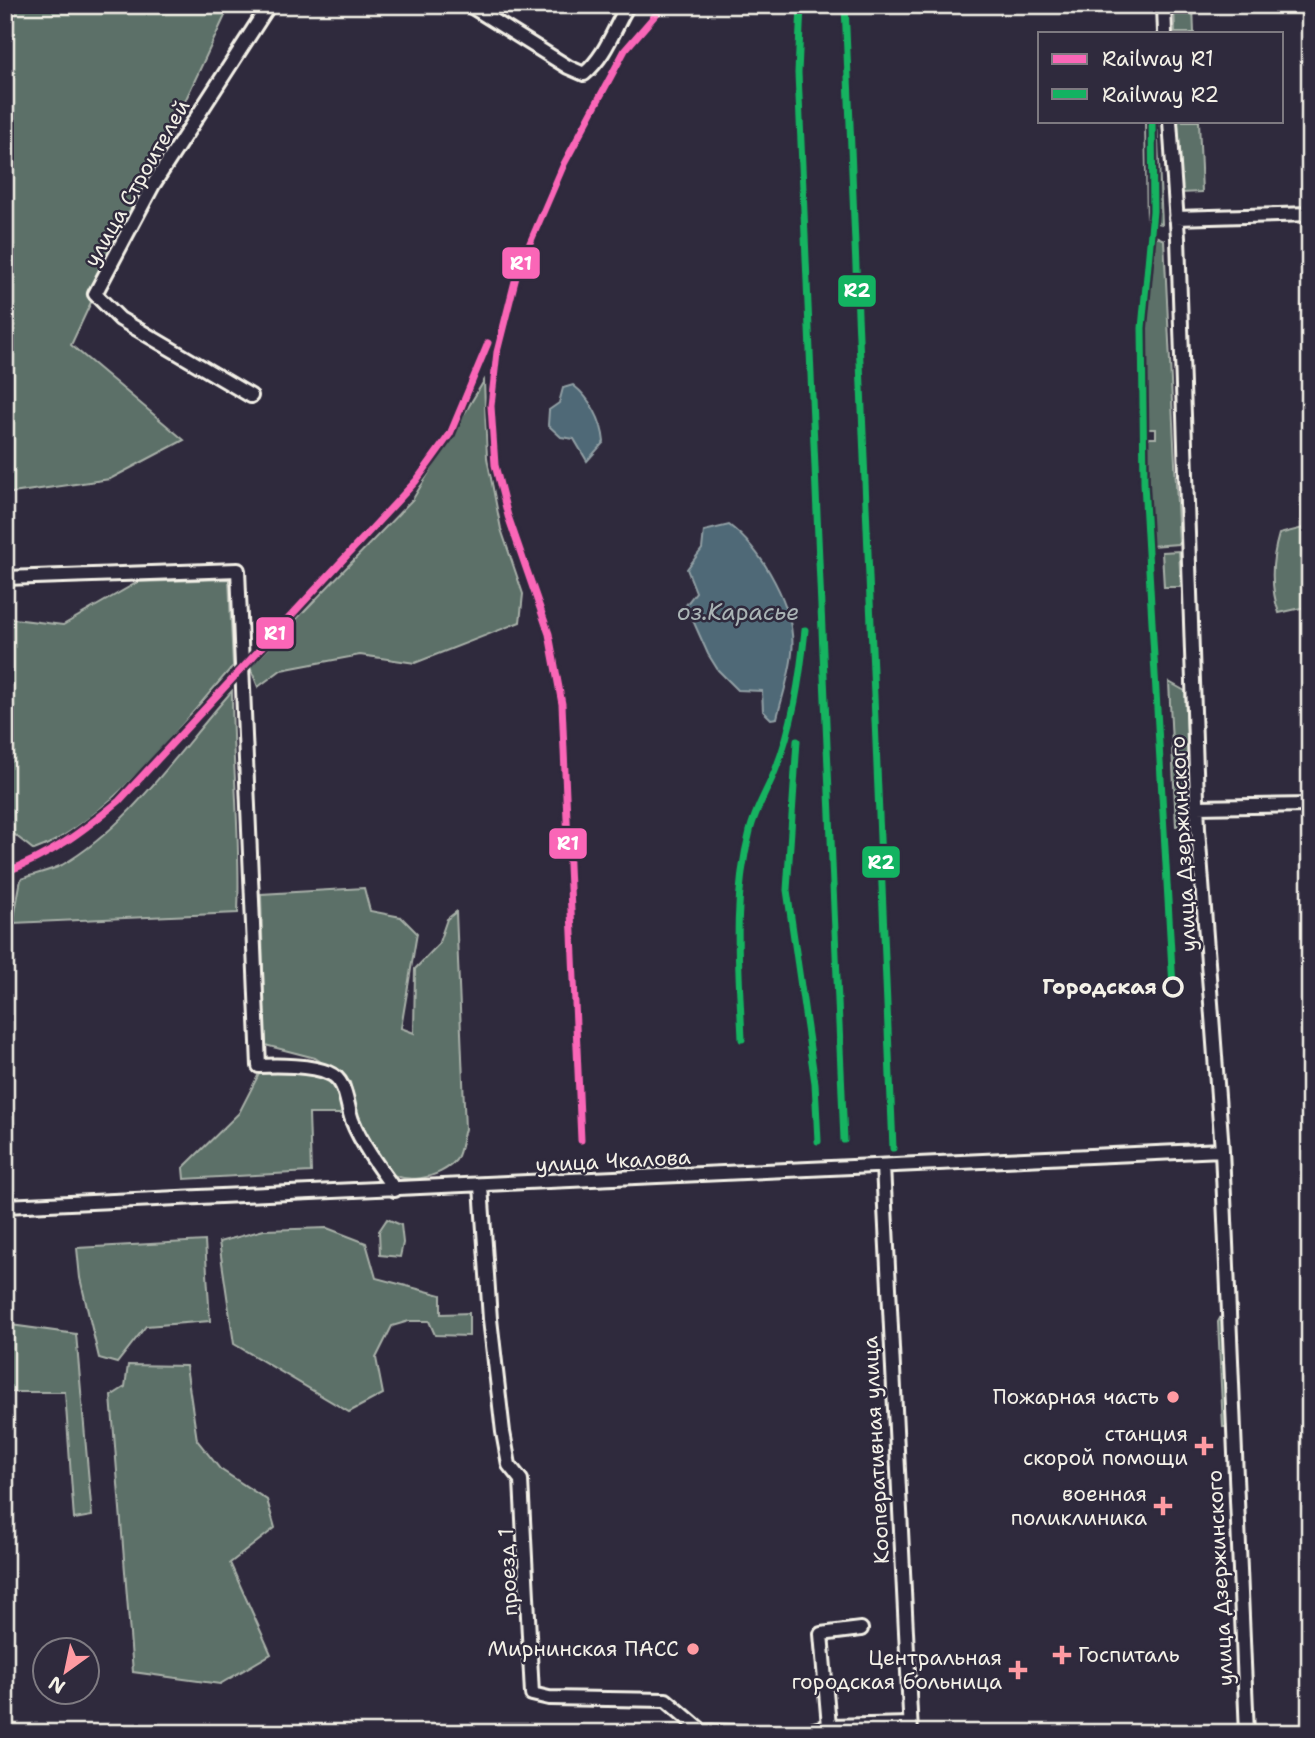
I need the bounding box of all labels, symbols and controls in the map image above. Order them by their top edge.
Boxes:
legend [1038,32,1284,122]
text: Railway R1 [1102,45,1214,73]
text: Railway R2 [1102,81,1219,109]
street label: улица Строителей [78,94,196,272]
line badge: R1 [501,246,541,280]
text: R1 [510,251,532,276]
line badge: R2 [837,274,877,308]
text: R2 [843,278,871,303]
water label: оз.Карасье [677,597,799,627]
line badge: R1 [255,616,295,650]
text: R1 [264,621,286,646]
street label: улица Дзержинского [1163,735,1203,953]
line badge: R1 [548,827,588,860]
text: R1 [557,831,579,856]
line badge: R2 [861,845,901,879]
text: R2 [867,850,895,875]
place label: Городская [1042,973,1157,1001]
marker: Городская [1163,977,1183,997]
street label: улица Чкалова [535,1143,691,1179]
street label: Кооперативная улица [856,1335,896,1565]
place label: Пожарная часть [993,1383,1159,1411]
marker: Пожарная часть [1165,1389,1181,1405]
place label: станция скорой помощи [1023,1420,1188,1472]
marker: станция скорой помощи [1194,1436,1214,1456]
street label: улица Дзержинского [1200,1469,1240,1687]
place label: военная поликлиника [1011,1480,1147,1532]
marker: военная поликлиника [1153,1496,1173,1516]
street label: проезд 1 [492,1527,524,1617]
place label: Мирнинская ПАСС [488,1635,679,1663]
north arrow [32,1636,102,1706]
marker: Мирнинская ПАСС [685,1641,701,1657]
place label: Госпиталь [1078,1641,1180,1669]
place label: Центральная городская больница [792,1644,1002,1696]
marker: Госпиталь [1052,1645,1072,1665]
marker: Центральная городская больница [1008,1660,1028,1680]
text: N [44,1670,70,1699]

